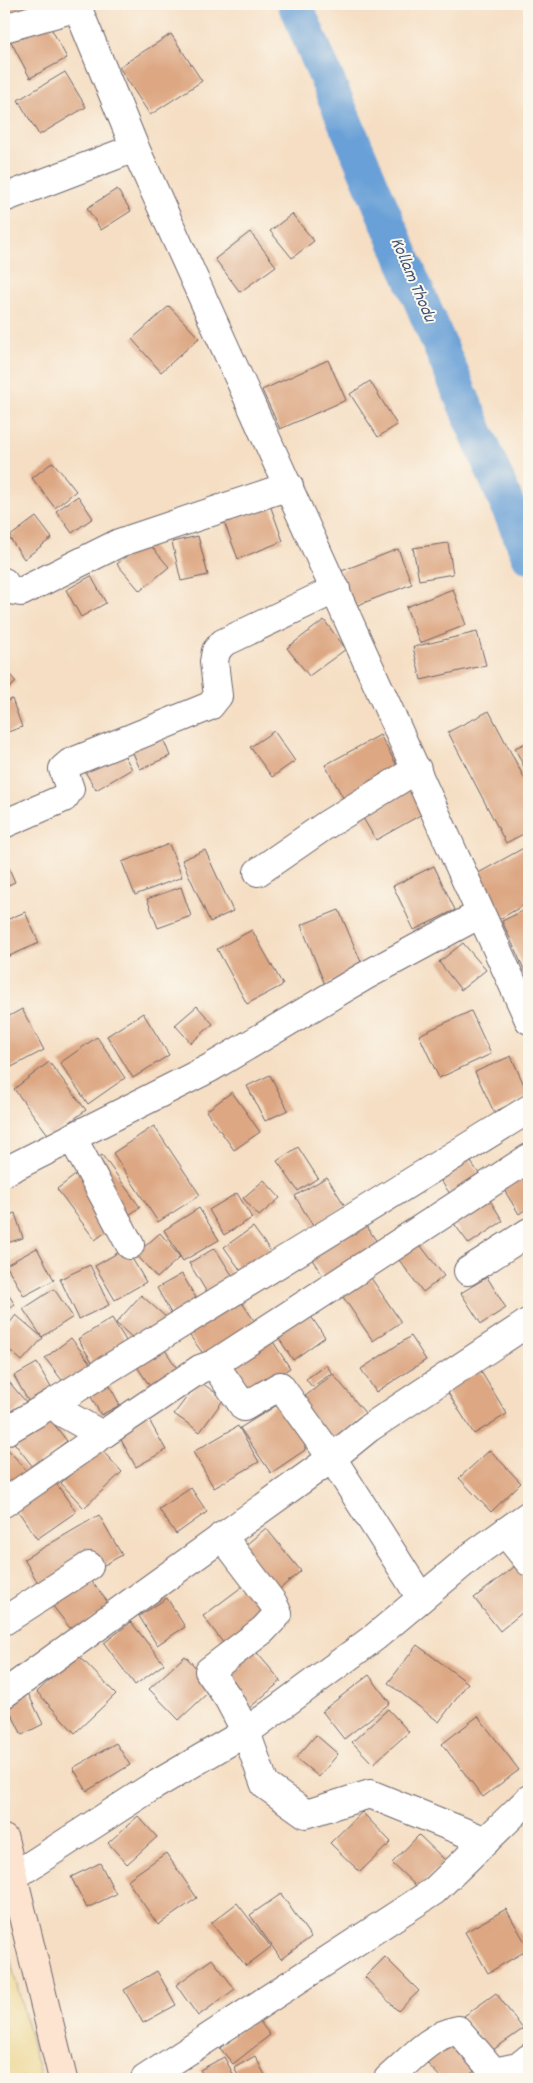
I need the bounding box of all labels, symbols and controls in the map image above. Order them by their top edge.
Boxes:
water label: Kollam Thodu [383,234,441,327]

